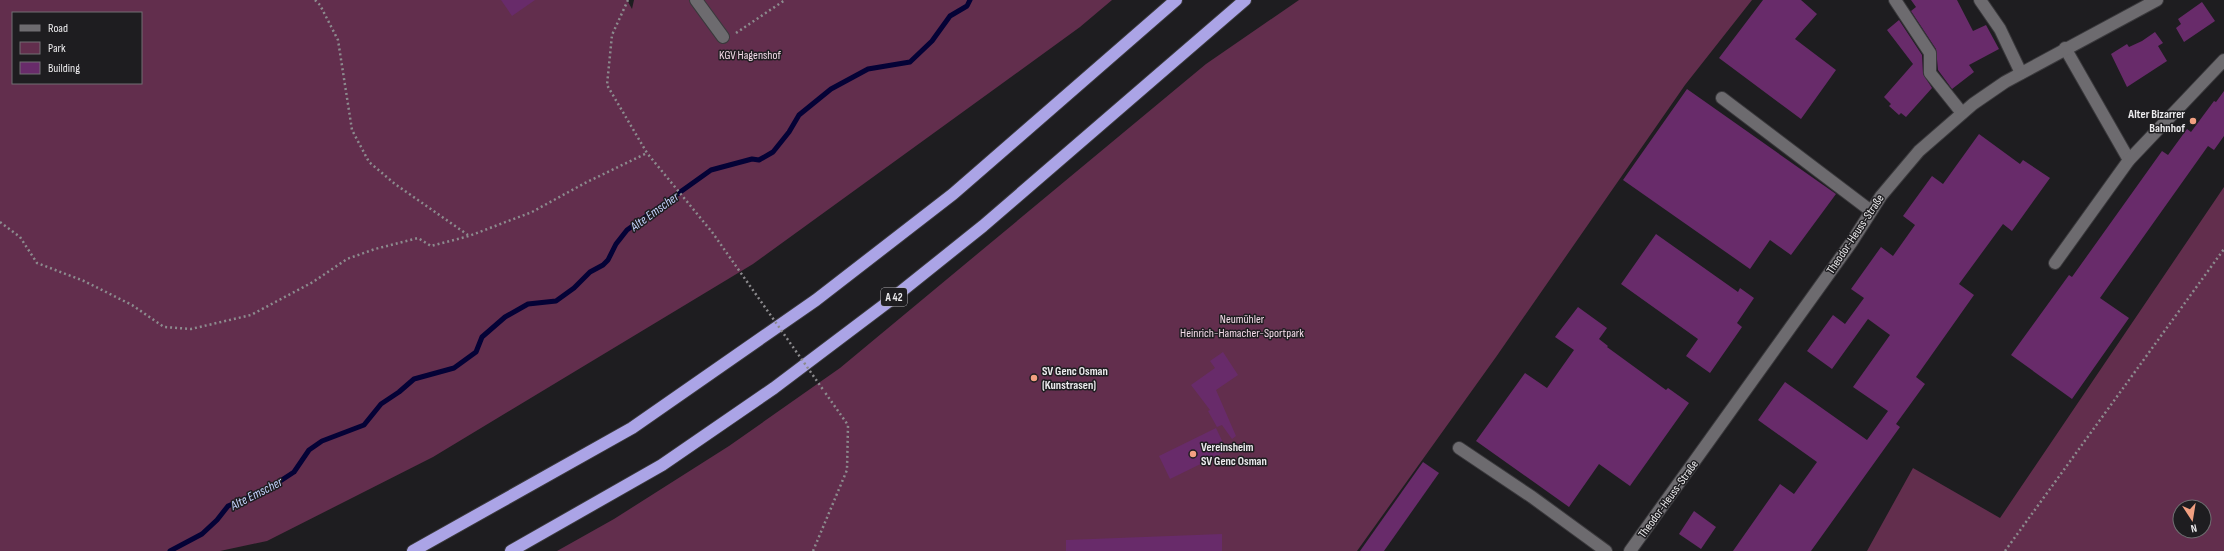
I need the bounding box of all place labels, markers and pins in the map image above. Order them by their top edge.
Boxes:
place label: Alter Bizarrer Bahnhof [2127,107,2185,136]
marker: Alter Bizarrer Bahnhof [2188,116,2198,126]
place label: SV Genc Osman (Kunstrasen) [1042,364,1108,393]
marker: SV Genc Osman (Kunstrasen) [1029,373,1039,383]
place label: Vereinsheim SV Genc Osman [1201,440,1267,469]
marker: Vereinsheim SV Genc Osman [1188,449,1198,459]

